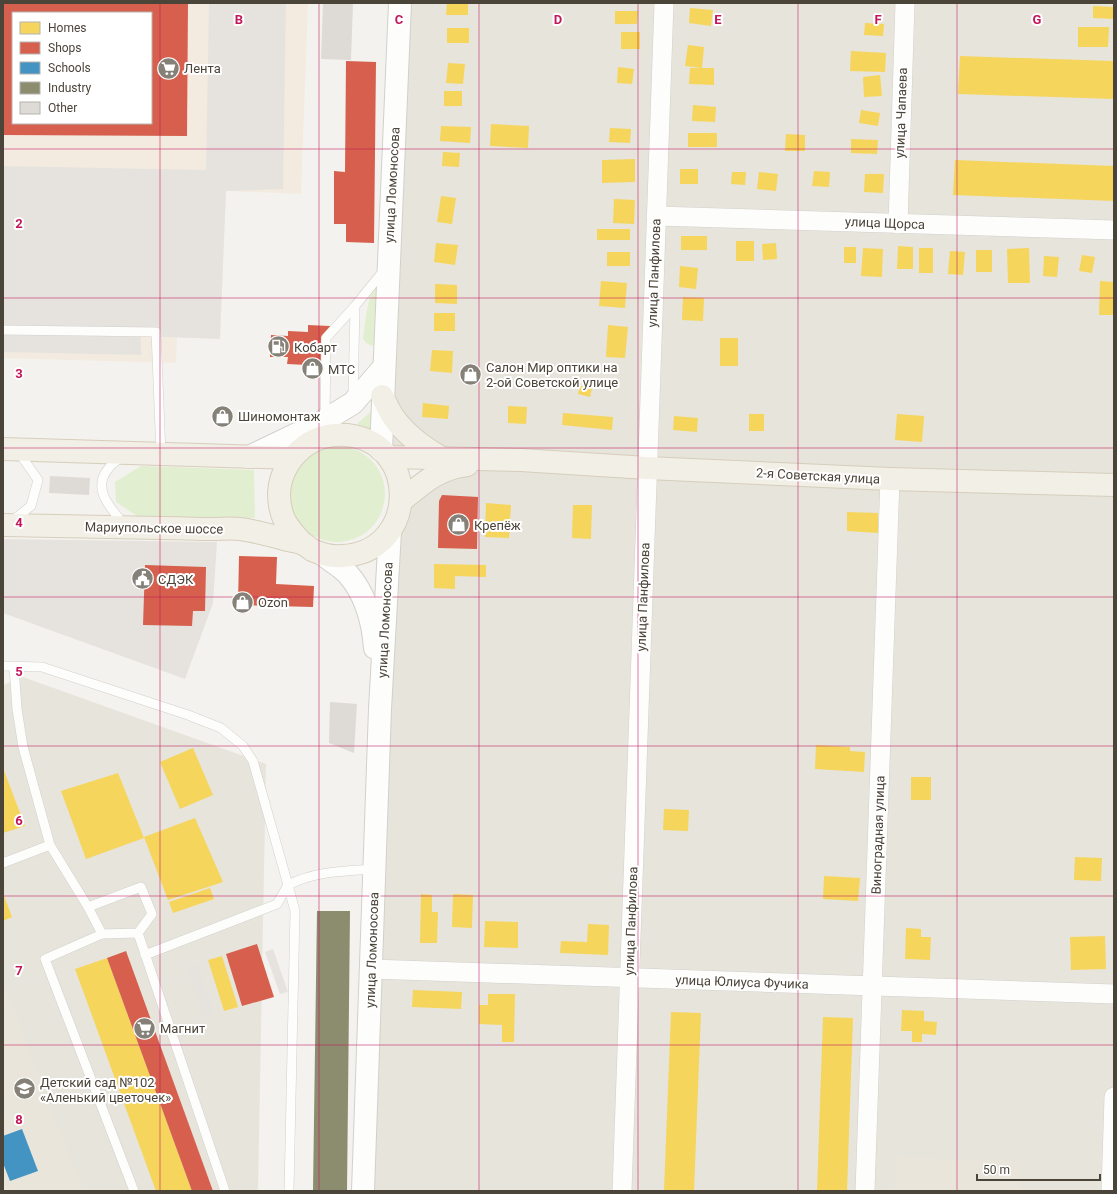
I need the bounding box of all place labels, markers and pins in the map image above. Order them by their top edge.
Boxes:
supermarket icon: Лента [156,55,182,81]
place label: Лента [184,61,221,76]
fuel station icon: Кобарт [266,334,292,360]
place label: Кобарт [294,340,337,355]
shop icon: МТС [299,356,325,382]
place label: Салон Мир оптики на 2-ой Советской улице [486,360,618,390]
shop icon: Салон Мир оптики на 2-ой Советской улице [458,361,484,387]
place label: МТС [328,362,355,377]
shop icon: Шиномонтаж [210,403,236,429]
place label: Шиномонтаж [238,409,320,424]
shop icon: Крепёж [445,512,471,538]
place label: Крепёж [474,518,521,533]
public building icon: СДЭК [130,566,156,592]
place label: СДЭК [158,572,194,587]
shop icon: Ozon [230,589,256,615]
place label: Ozon [258,595,288,610]
supermarket icon: Магнит [132,1015,158,1041]
place label: Магнит [160,1021,205,1036]
place label: Детский сад №102 «Аленький цветочек» [40,1075,171,1105]
school or university icon: Детский сад №102 «Аленький цветочек» [11,1076,37,1102]

